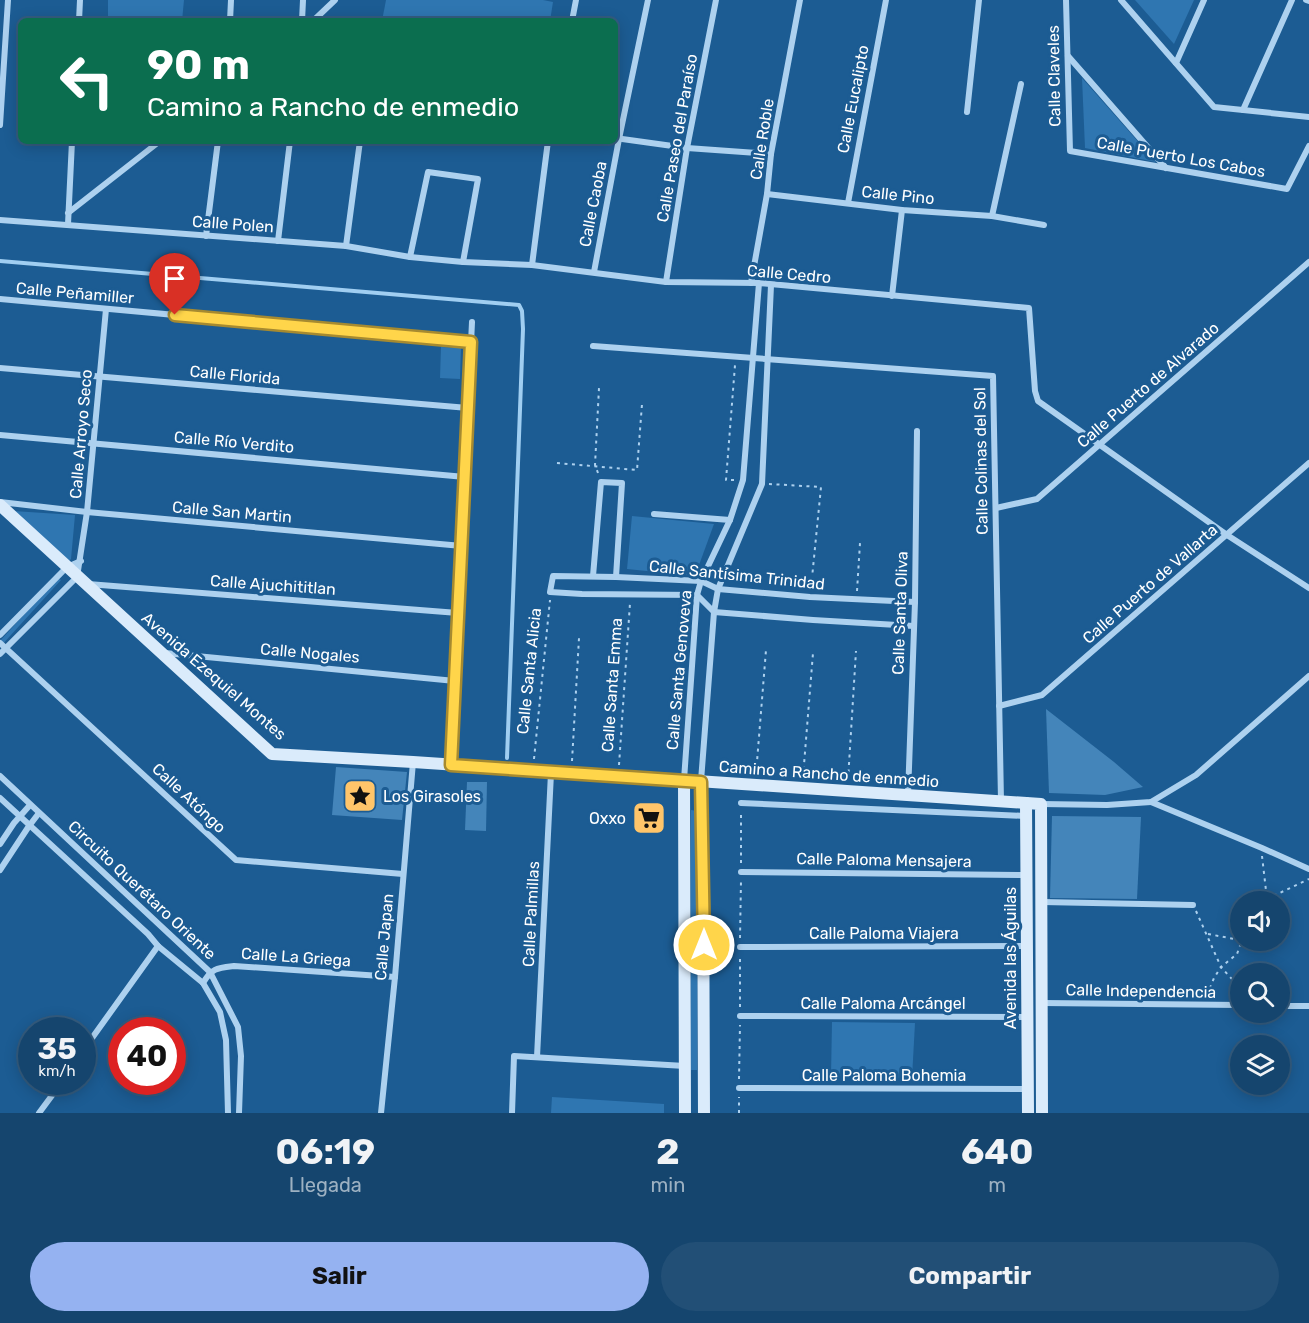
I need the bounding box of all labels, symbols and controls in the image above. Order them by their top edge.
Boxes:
street label: Calle Claveles [1044,25,1064,127]
text: 90 m [147,40,250,90]
icon: left [48,42,126,120]
street label: Calle Eucalipto [833,43,873,155]
street label: Calle Paseo del Paraíso [653,52,701,224]
text: Camino a Rancho de enmedio [147,91,519,123]
street label: Calle Roble [746,97,778,181]
street label: Calle Puerto Los Cabos [1095,133,1267,181]
street label: Calle Caoba [575,159,611,249]
street label: Calle Pino [861,182,935,208]
street label: Calle Polen [191,212,275,236]
pin [149,253,200,315]
street label: Calle Cedro [746,261,832,287]
icon: arrive [158,262,191,295]
street label: Calle Peñamiller [15,278,135,308]
street label: Calle Puerto de Alvarado [1073,318,1223,452]
street label: Calle Florida [189,362,281,388]
street label: Calle Arroyo Seco [66,368,96,500]
street label: Calle Colinas del Sol [970,387,992,535]
street label: Calle Río Verdito [173,427,295,457]
street label: Calle San Martin [171,497,293,527]
street label: Calle Puerto de Vallarta [1079,520,1221,648]
street label: Calle Santa Oliva [888,551,912,675]
street label: Calle Santísima Trinidad [648,556,826,594]
street label: Calle Ajuchititlan [210,571,336,599]
street label: Calle Santa Genoveva [663,589,695,751]
street label: Calle Santa Alicia [513,607,545,735]
street label: Avenida Ezequiel Montes [138,608,290,744]
street label: Calle Santa Emma [598,617,626,753]
street label: Calle Nogales [259,639,361,667]
street label: Camino a Rancho de enmedio [718,757,940,791]
street label: Calle Atóngo [148,759,230,837]
place icon: Los Girasoles [342,778,378,814]
place label: Los Girasoles [383,787,481,806]
supermarket icon: Oxxo [631,800,667,836]
place label: Oxxo [589,809,626,828]
street label: Circuito Querétaro Oriente [64,817,220,963]
street label: Calle Paloma Mensajera [796,849,972,871]
street label: Calle Palmillas [519,861,543,967]
street label: Avenida las Águilas [1001,887,1020,1029]
map controls [1230,891,1290,1095]
button: sound [1230,891,1290,951]
street label: Calle Japan [371,893,397,981]
position arrow [672,913,736,977]
street label: Calle Paloma Viajera [809,924,959,943]
street label: Calle La Griega [240,944,352,970]
button: search [1230,963,1290,1023]
street label: Calle Independencia [1066,980,1216,1002]
street label: Calle Paloma Arcángel [800,994,966,1013]
speed limit sign: 40 [108,1017,186,1095]
text: 35 [37,1031,77,1067]
button: layers [1230,1035,1290,1095]
text: km/h [38,1062,76,1080]
street label: Calle Paloma Bohemia [802,1066,966,1085]
text: 06:19 [276,1130,375,1173]
text: 2 [656,1130,680,1173]
text: 640 [961,1130,1033,1173]
text: Llegada [289,1173,362,1197]
text: min [651,1173,685,1197]
text: m [988,1173,1006,1197]
button: Salir [30,1242,649,1311]
button: Compartir [661,1242,1279,1311]

